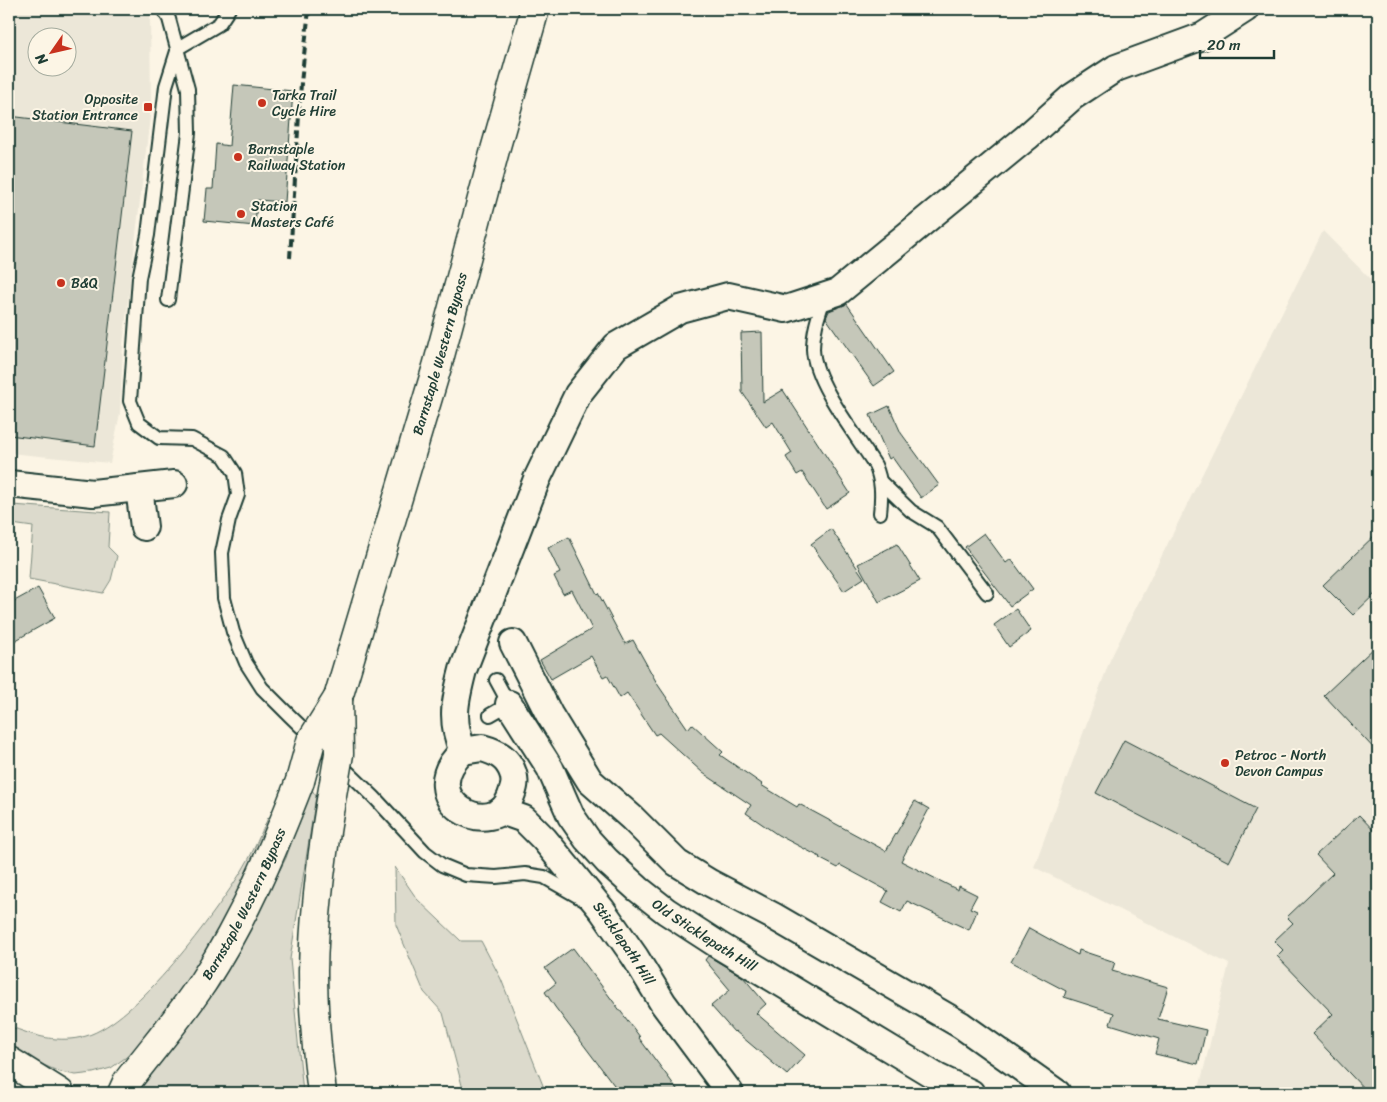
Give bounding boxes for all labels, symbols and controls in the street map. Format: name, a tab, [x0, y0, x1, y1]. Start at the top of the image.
north arrow	[28, 28, 78, 78]
scale bar	[1200, 28, 1273, 60]
text: 20 m	[1207, 32, 1241, 58]
text: N	[28, 48, 55, 71]
place label: Tarka Trail Cycle Hire	[272, 83, 338, 124]
place label: Opposite Station Entrance	[32, 87, 138, 128]
marker: Tarka Trail Cycle Hire	[256, 97, 268, 109]
marker: Opposite Station Entrance	[142, 101, 154, 113]
place label: Barnstaple Railway Station	[248, 137, 346, 178]
marker: Barnstaple Railway Station	[232, 151, 244, 163]
place label: Station Masters Café	[251, 194, 334, 235]
marker: Station Masters Café	[235, 208, 247, 220]
street label: Barnstaple Western Bypass	[405, 269, 475, 438]
place label: B&Q	[71, 271, 98, 296]
marker: B&Q	[55, 277, 67, 289]
place label: Petroc - North Devon Campus	[1235, 743, 1326, 784]
marker: Petroc - North Devon Campus	[1219, 757, 1231, 769]
street label: Barnstaple Western Bypass	[195, 824, 293, 985]
street label: Old Sticklepath Hill	[646, 892, 763, 979]
street label: Sticklepath Hill	[586, 895, 662, 991]

